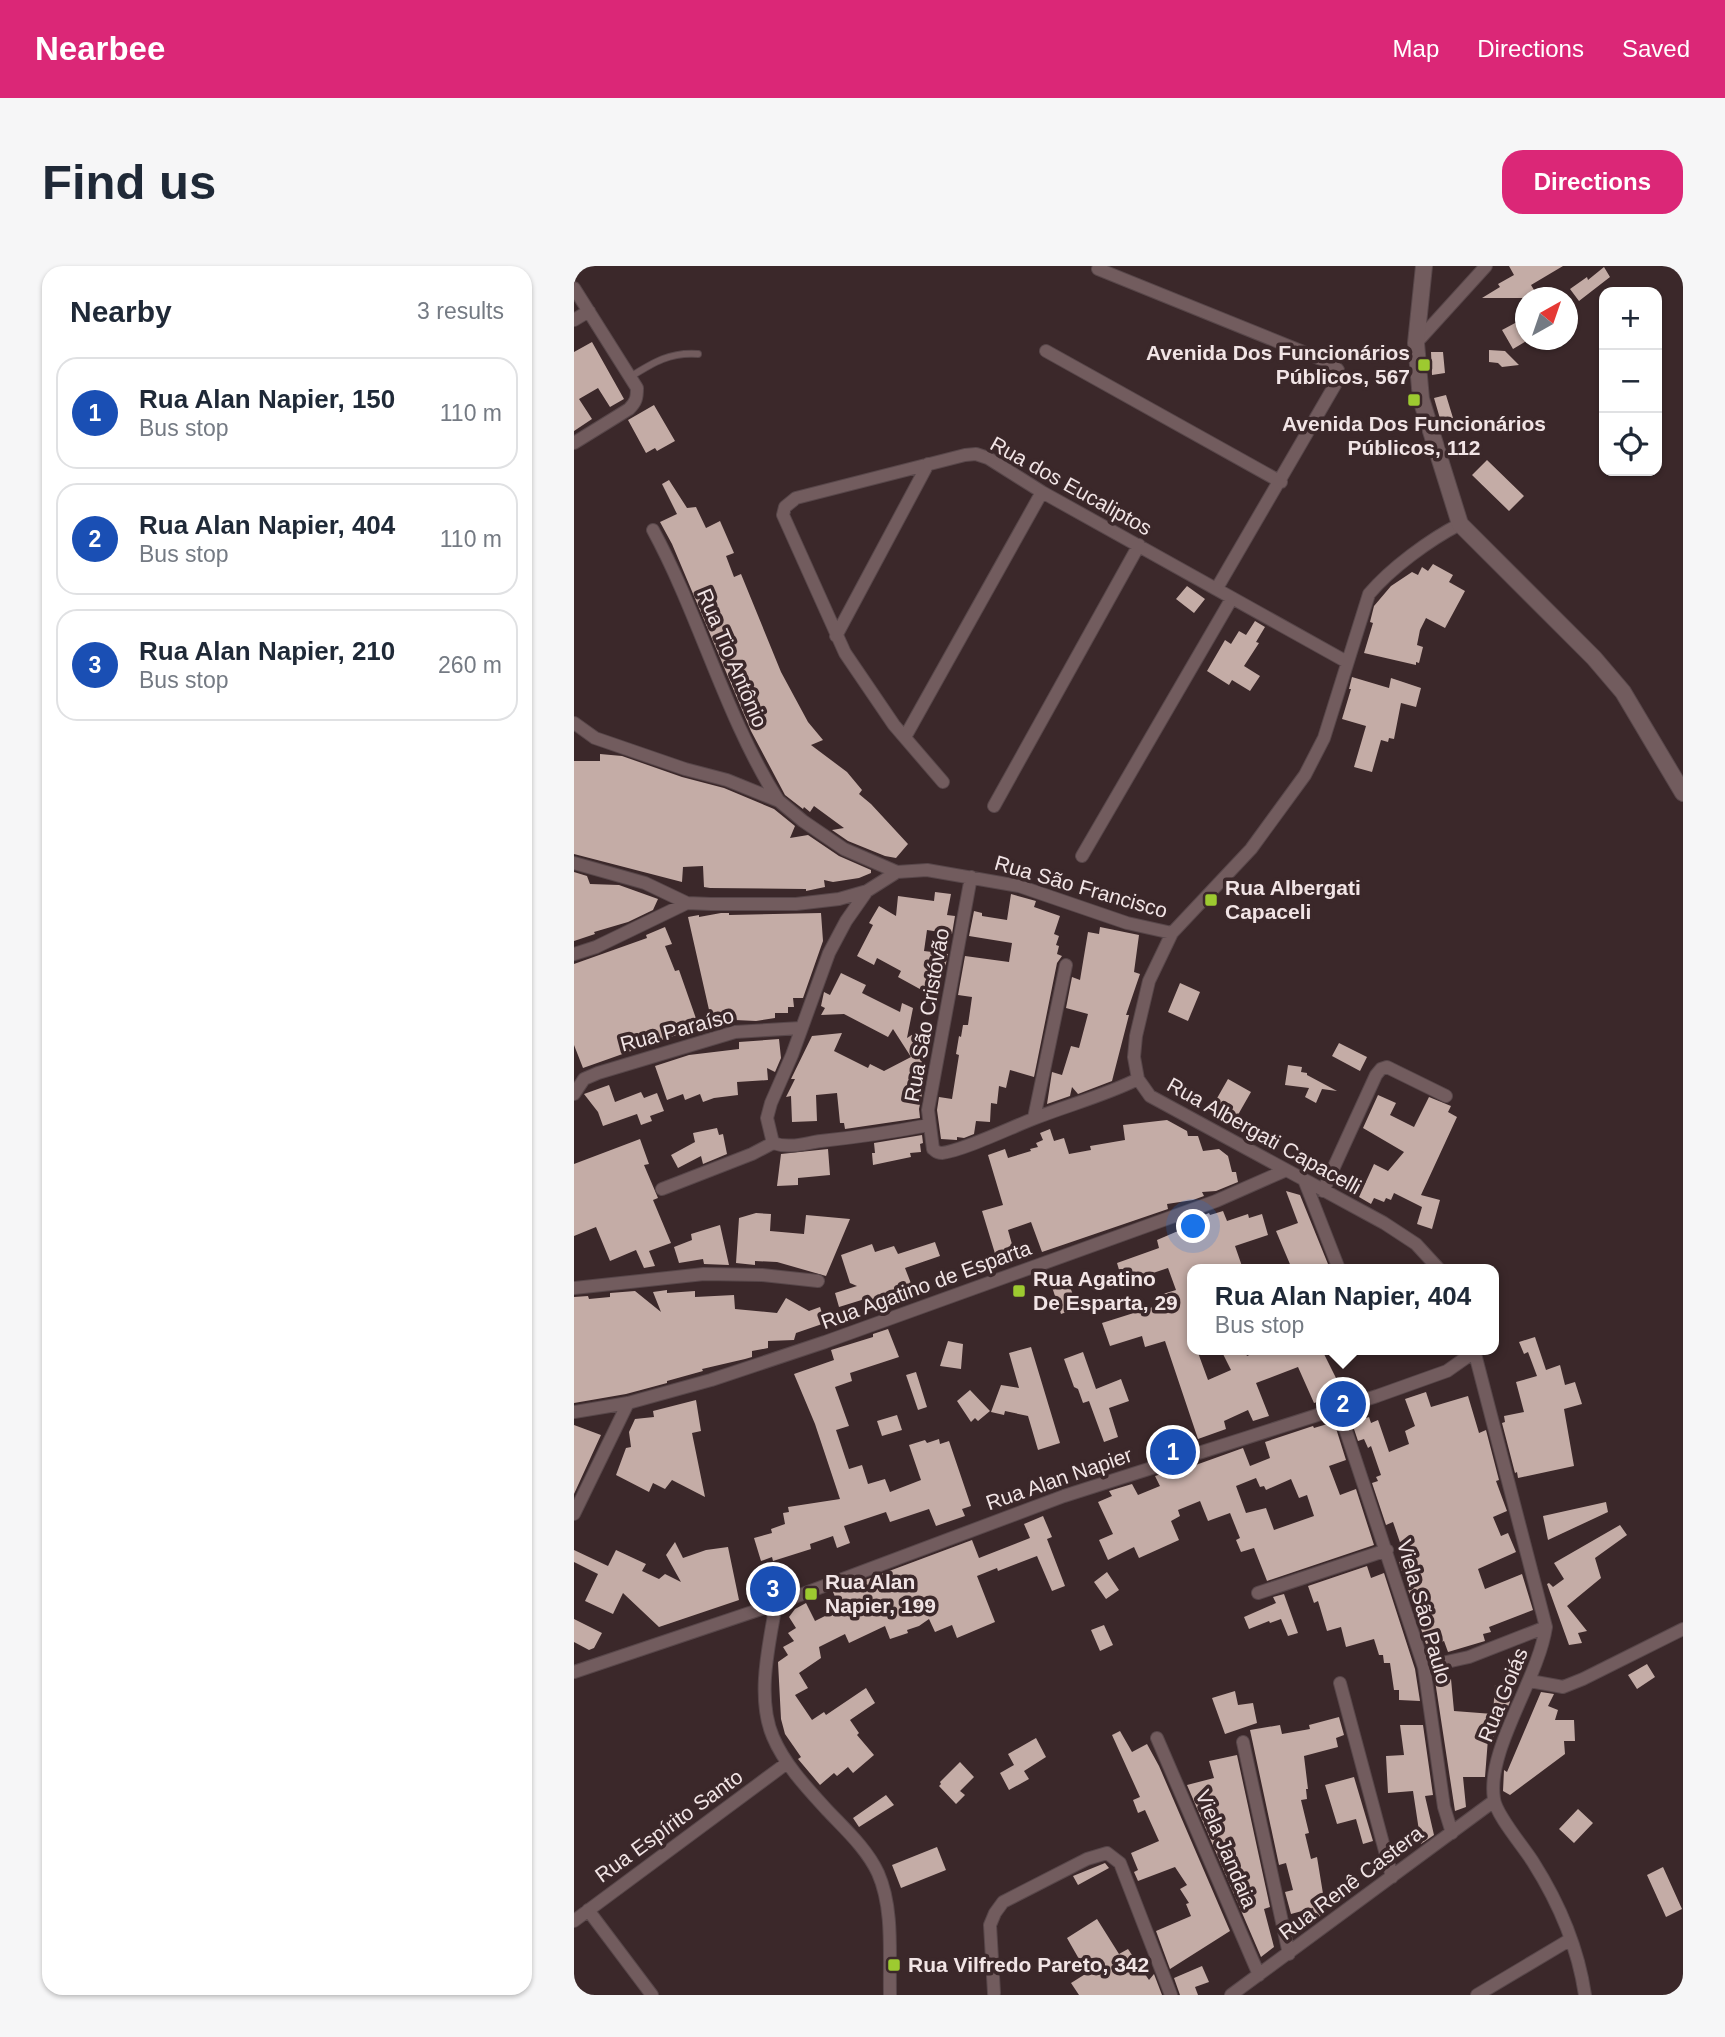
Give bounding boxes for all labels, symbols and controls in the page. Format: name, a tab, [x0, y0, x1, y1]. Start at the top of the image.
text: Nearbee	[35, 30, 165, 67]
text: Map	[1393, 35, 1439, 62]
text: Directions	[1477, 35, 1584, 62]
text: Saved	[1622, 35, 1690, 62]
button: Directions	[1502, 150, 1683, 214]
text: Find us	[42, 155, 216, 209]
north arrow	[1515, 287, 1578, 350]
map controls	[1599, 287, 1662, 476]
button: +	[1599, 287, 1662, 350]
text: Nearby	[70, 295, 172, 328]
text: 3 results	[417, 298, 504, 324]
place label: Avenida Dos Funcionários Públicos, 567	[1146, 341, 1410, 388]
button: −	[1599, 350, 1662, 413]
marker: Avenida Dos Funcionários Públicos, 567	[1416, 357, 1432, 373]
text: Rua Alan Napier, 150	[139, 384, 395, 414]
marker: Avenida Dos Funcionários Públicos, 112	[1406, 392, 1422, 408]
text: 1	[89, 400, 101, 426]
text: 110 m	[440, 400, 502, 426]
place label: Avenida Dos Funcionários Públicos, 112	[1282, 412, 1546, 459]
button: locate	[1599, 413, 1662, 476]
text: Bus stop	[139, 415, 229, 441]
street label: Rua dos Eucaliptos	[987, 432, 1156, 539]
text: Rua Alan Napier, 404	[139, 510, 395, 540]
text: 2	[89, 526, 101, 552]
text: 110 m	[440, 526, 502, 552]
text: Bus stop	[139, 541, 229, 567]
street label: Rua Tio Antônio	[693, 585, 772, 731]
text: Rua Alan Napier, 210	[139, 636, 395, 666]
text: 3	[89, 652, 101, 678]
text: 260 m	[438, 652, 502, 678]
text: Bus stop	[139, 667, 229, 693]
street label: Rua São Francisco	[992, 851, 1170, 922]
place label: Rua Albergati Capaceli	[1225, 876, 1361, 923]
marker: Rua Albergati Capaceli	[1203, 892, 1219, 908]
street label: Rua São Cristóvão	[900, 926, 953, 1104]
street label: Rua Paraíso	[618, 1003, 736, 1056]
street label: Rua Albergati Capacelli	[1163, 1073, 1365, 1199]
your location	[1176, 1209, 1210, 1243]
street label: Rua Agatino de Esparta	[818, 1236, 1034, 1333]
popup	[1187, 1264, 1499, 1355]
place label: Rua Agatino De Esparta, 29	[1033, 1267, 1178, 1314]
text: Rua Alan Napier, 404	[1215, 1281, 1471, 1311]
marker: Rua Agatino De Esparta, 29	[1011, 1283, 1027, 1299]
text: Bus stop	[1215, 1312, 1304, 1338]
pin: 2	[1320, 1378, 1366, 1430]
pin: 1	[1150, 1426, 1196, 1478]
street label: Rua Alan Napier	[983, 1443, 1135, 1514]
street label: Viela São Paulo	[1393, 1537, 1456, 1687]
pin: 3	[750, 1563, 796, 1615]
place label: Rua Alan Napier, 199	[825, 1570, 936, 1617]
marker: Rua Alan Napier, 199	[803, 1586, 819, 1602]
street label: Rua Goiás	[1473, 1645, 1532, 1745]
street label: Rua Espírito Santo	[591, 1764, 747, 1887]
street label: Viela Jandaia	[1191, 1786, 1262, 1911]
street label: Rua Renê Castera	[1274, 1821, 1427, 1944]
place label: Rua Vilfredo Pareto, 342	[908, 1953, 1149, 1976]
marker: Rua Vilfredo Pareto, 342	[886, 1957, 902, 1973]

